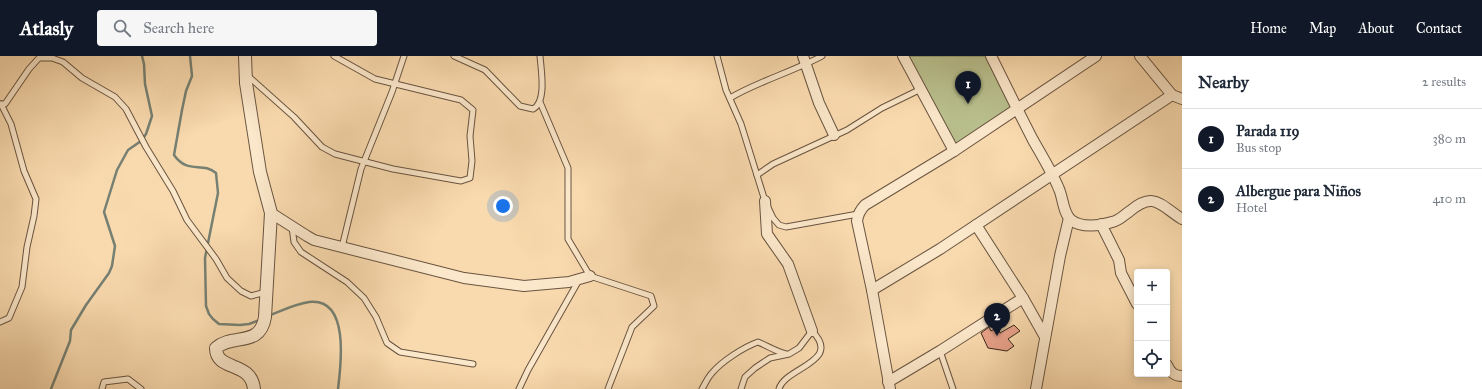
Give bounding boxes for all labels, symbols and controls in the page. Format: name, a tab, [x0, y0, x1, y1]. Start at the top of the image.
search box	[97, 10, 377, 46]
text: Atlasly	[20, 17, 73, 40]
icon: search	[111, 17, 133, 39]
text: Search here	[143, 19, 214, 37]
text: Home	[1250, 20, 1287, 37]
text: Map	[1309, 20, 1336, 37]
text: About	[1358, 20, 1394, 37]
text: Contact	[1416, 20, 1462, 37]
pin: 1	[955, 71, 981, 104]
text: Nearby	[1198, 72, 1249, 93]
text: 2 results	[1422, 74, 1466, 90]
text: Parada 119	[1236, 122, 1300, 140]
text: 1	[1208, 131, 1214, 147]
text: 380 m	[1433, 131, 1466, 147]
text: Bus stop	[1236, 140, 1282, 156]
text: Albergue para Niños	[1236, 182, 1361, 200]
text: 2	[1208, 191, 1214, 207]
text: 410 m	[1432, 191, 1466, 207]
your location	[493, 196, 513, 216]
text: Hotel	[1236, 200, 1267, 216]
map controls	[1134, 269, 1170, 377]
button: +	[1134, 269, 1170, 305]
pin: 2	[984, 303, 1010, 336]
button: −	[1134, 305, 1170, 341]
button: locate	[1134, 341, 1170, 377]

